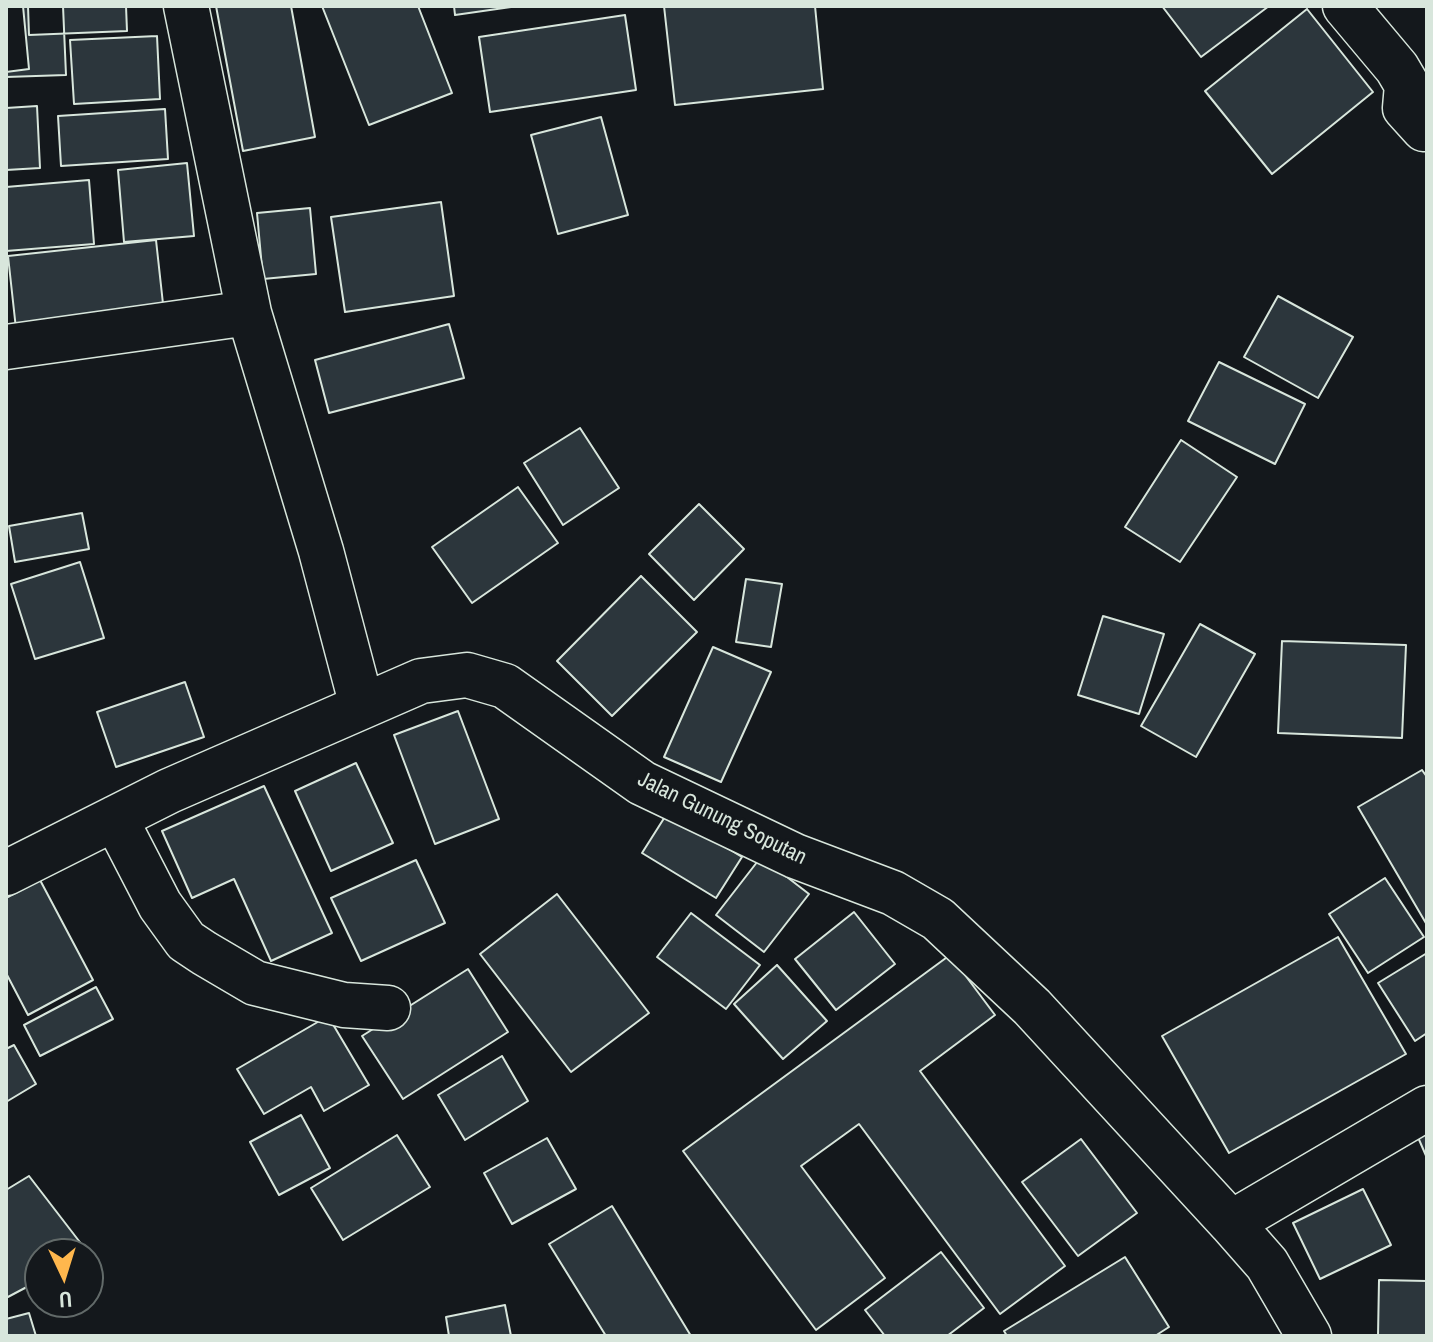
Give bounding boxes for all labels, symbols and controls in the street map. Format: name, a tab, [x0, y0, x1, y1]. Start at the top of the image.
street label: Jalan Gunung Soputan	[633, 767, 811, 871]
north arrow	[24, 1238, 104, 1318]
text: U	[58, 1285, 73, 1315]

